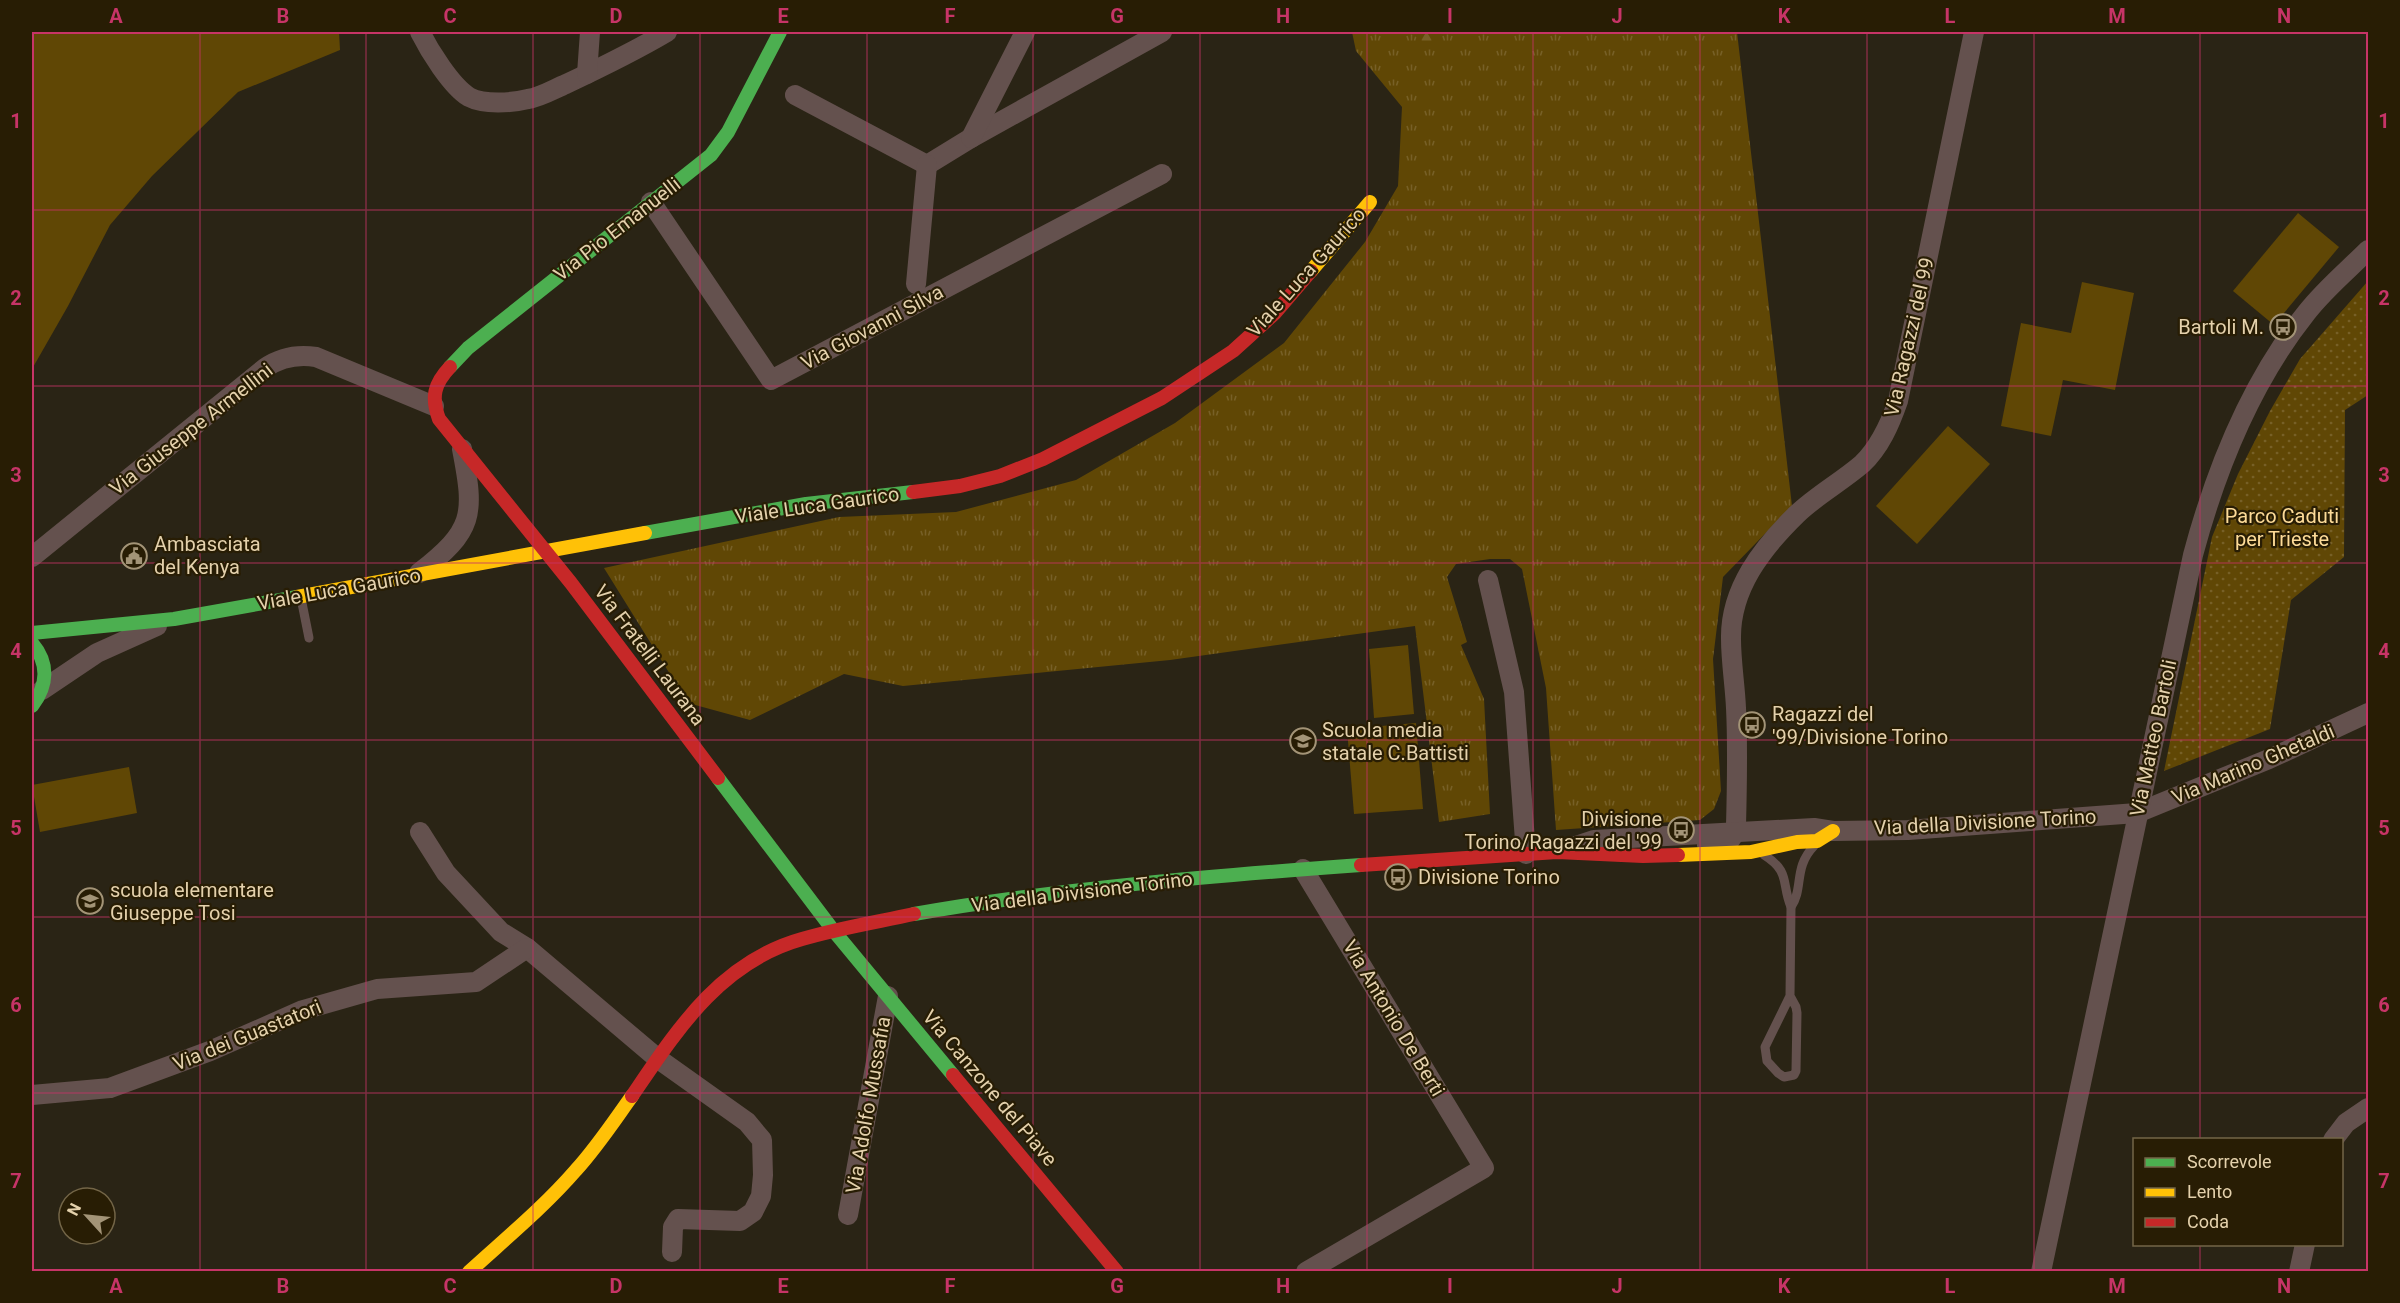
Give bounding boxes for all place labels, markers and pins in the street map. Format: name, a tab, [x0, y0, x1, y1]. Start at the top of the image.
bus stop icon: Bartoli M.	[2268, 312, 2298, 342]
place label: Bartoli M.	[2178, 315, 2264, 339]
place label: Ambasciata del Kenya	[154, 532, 261, 579]
public building icon: Ambasciata del Kenya	[119, 541, 149, 571]
place label: Ragazzi del '99/Divisione Torino	[1772, 702, 1948, 749]
bus stop icon: Ragazzi del '99/Divisione Torino	[1737, 710, 1767, 740]
place label: Scuola media statale C.Battisti	[1322, 718, 1469, 765]
school or university icon: Scuola media statale C.Battisti	[1288, 726, 1318, 756]
place label: Divisione Torino/Ragazzi del '99	[1465, 807, 1662, 854]
bus stop icon: Divisione Torino/Ragazzi del '99	[1666, 815, 1696, 845]
bus stop icon: Divisione Torino	[1383, 862, 1413, 892]
place label: Divisione Torino	[1418, 865, 1560, 889]
place label: scuola elementare Giuseppe Tosi	[110, 878, 274, 925]
school or university icon: scuola elementare Giuseppe Tosi	[75, 886, 105, 916]

